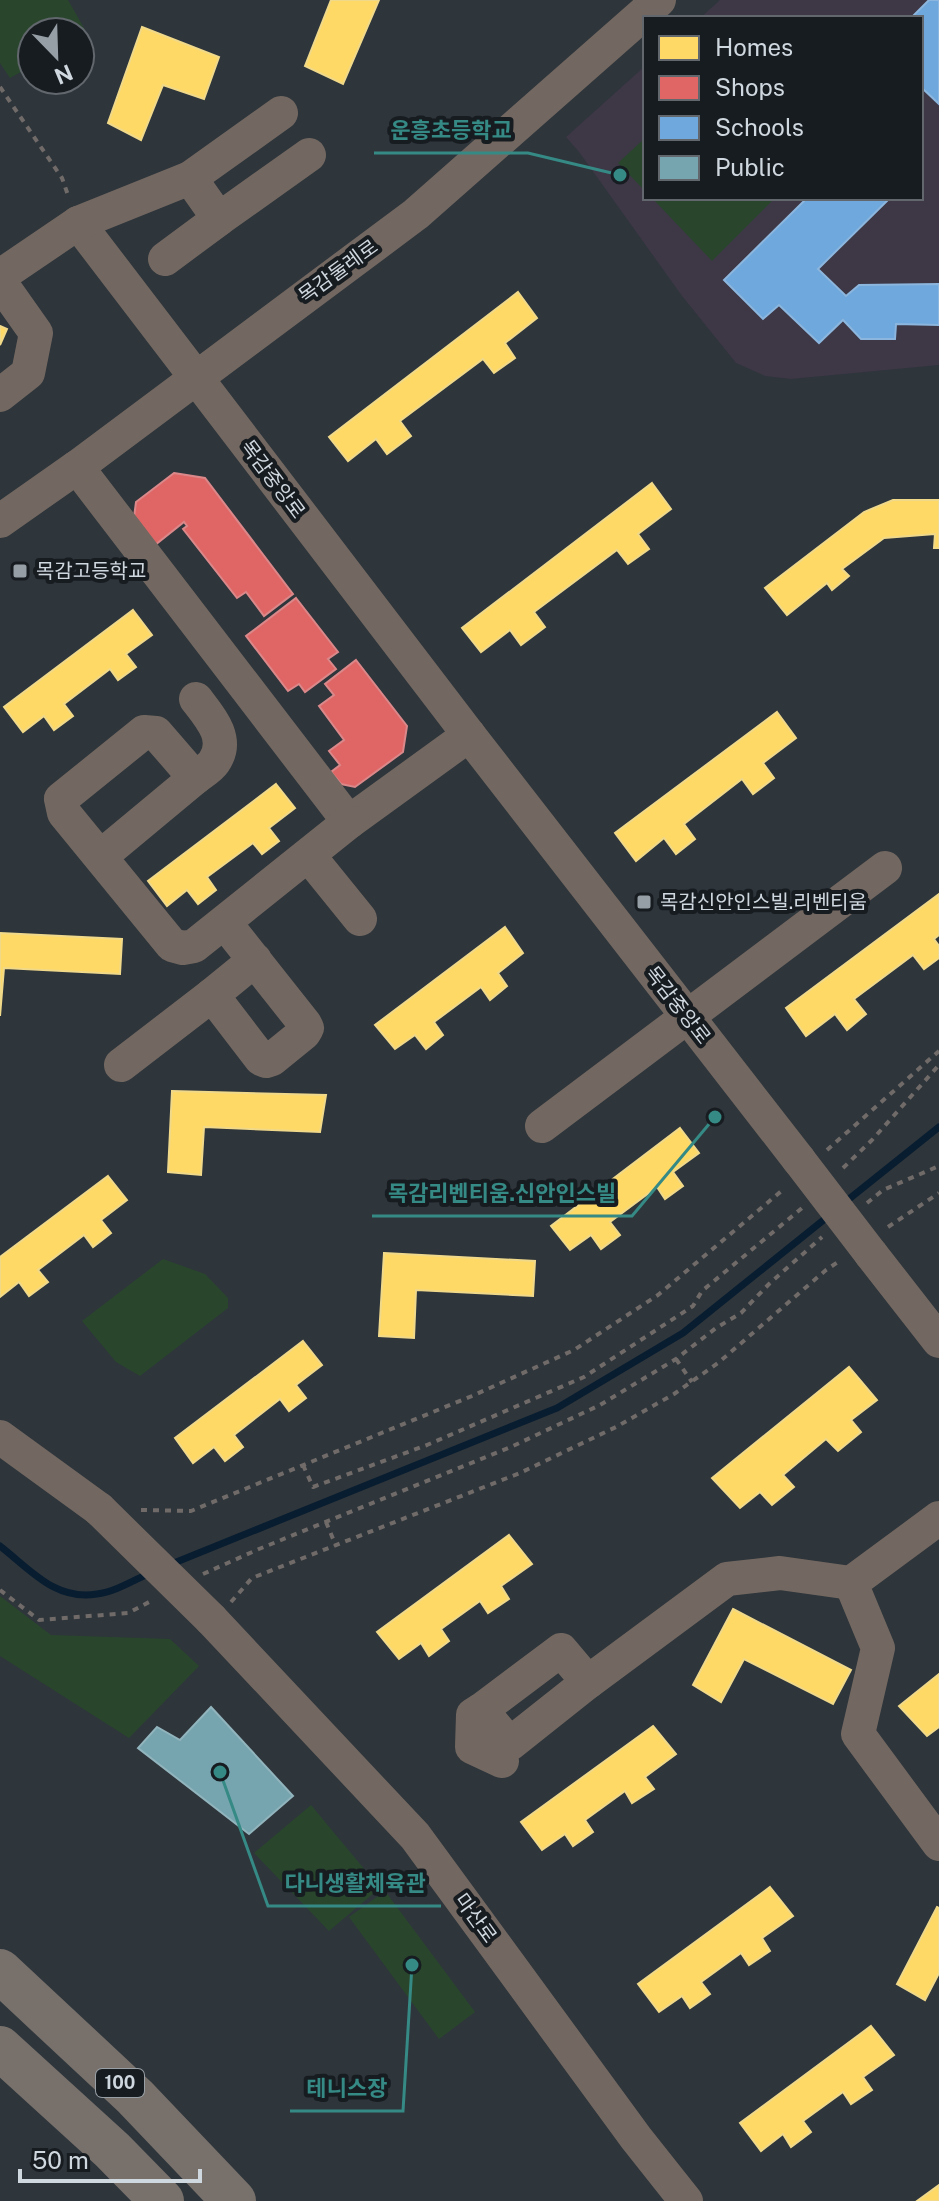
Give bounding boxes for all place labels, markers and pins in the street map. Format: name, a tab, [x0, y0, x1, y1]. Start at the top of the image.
callout: 운흥초등학교	[374, 107, 528, 153]
place label: 목감고등학교	[36, 559, 146, 583]
marker: 목감고등학교	[11, 562, 29, 580]
place label: 목감신안인스빌.리벤티움	[660, 890, 867, 914]
marker: 목감신안인스빌.리벤티움	[635, 893, 653, 911]
callout: 목감리벤티움.신안인스빌	[372, 1170, 632, 1216]
callout: 다니생활체육관	[268, 1860, 441, 1906]
callout: 테니스장	[290, 2065, 403, 2111]

